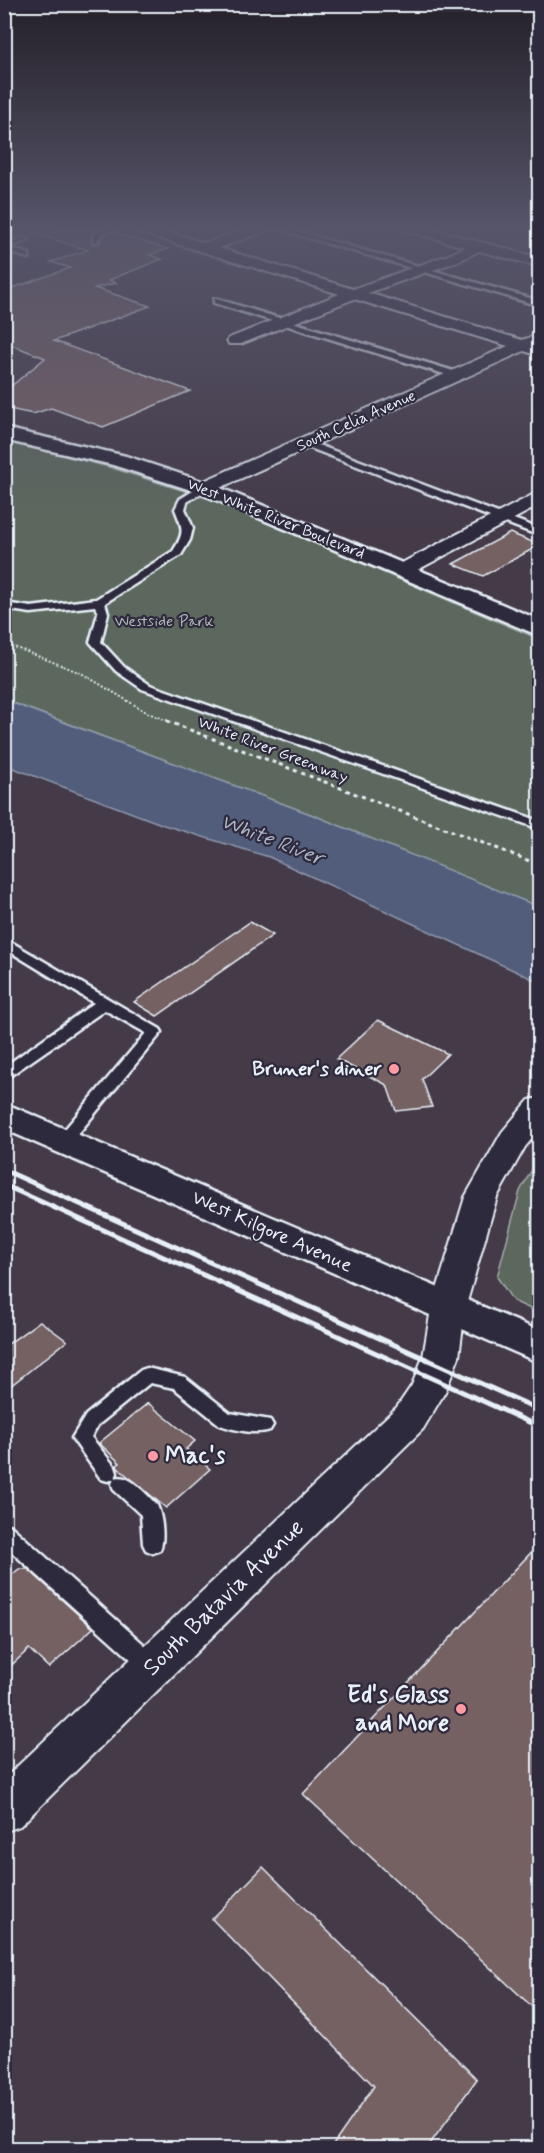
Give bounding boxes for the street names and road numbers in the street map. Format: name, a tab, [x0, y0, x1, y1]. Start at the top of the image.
street label: South Celia Avenue	[293, 385, 419, 457]
street label: West White River Boulevard	[184, 474, 368, 564]
street label: White River Greenway	[195, 712, 351, 788]
street label: West Kilgore Avenue	[187, 1184, 357, 1280]
street label: South Batavia Avenue	[137, 1513, 311, 1683]

